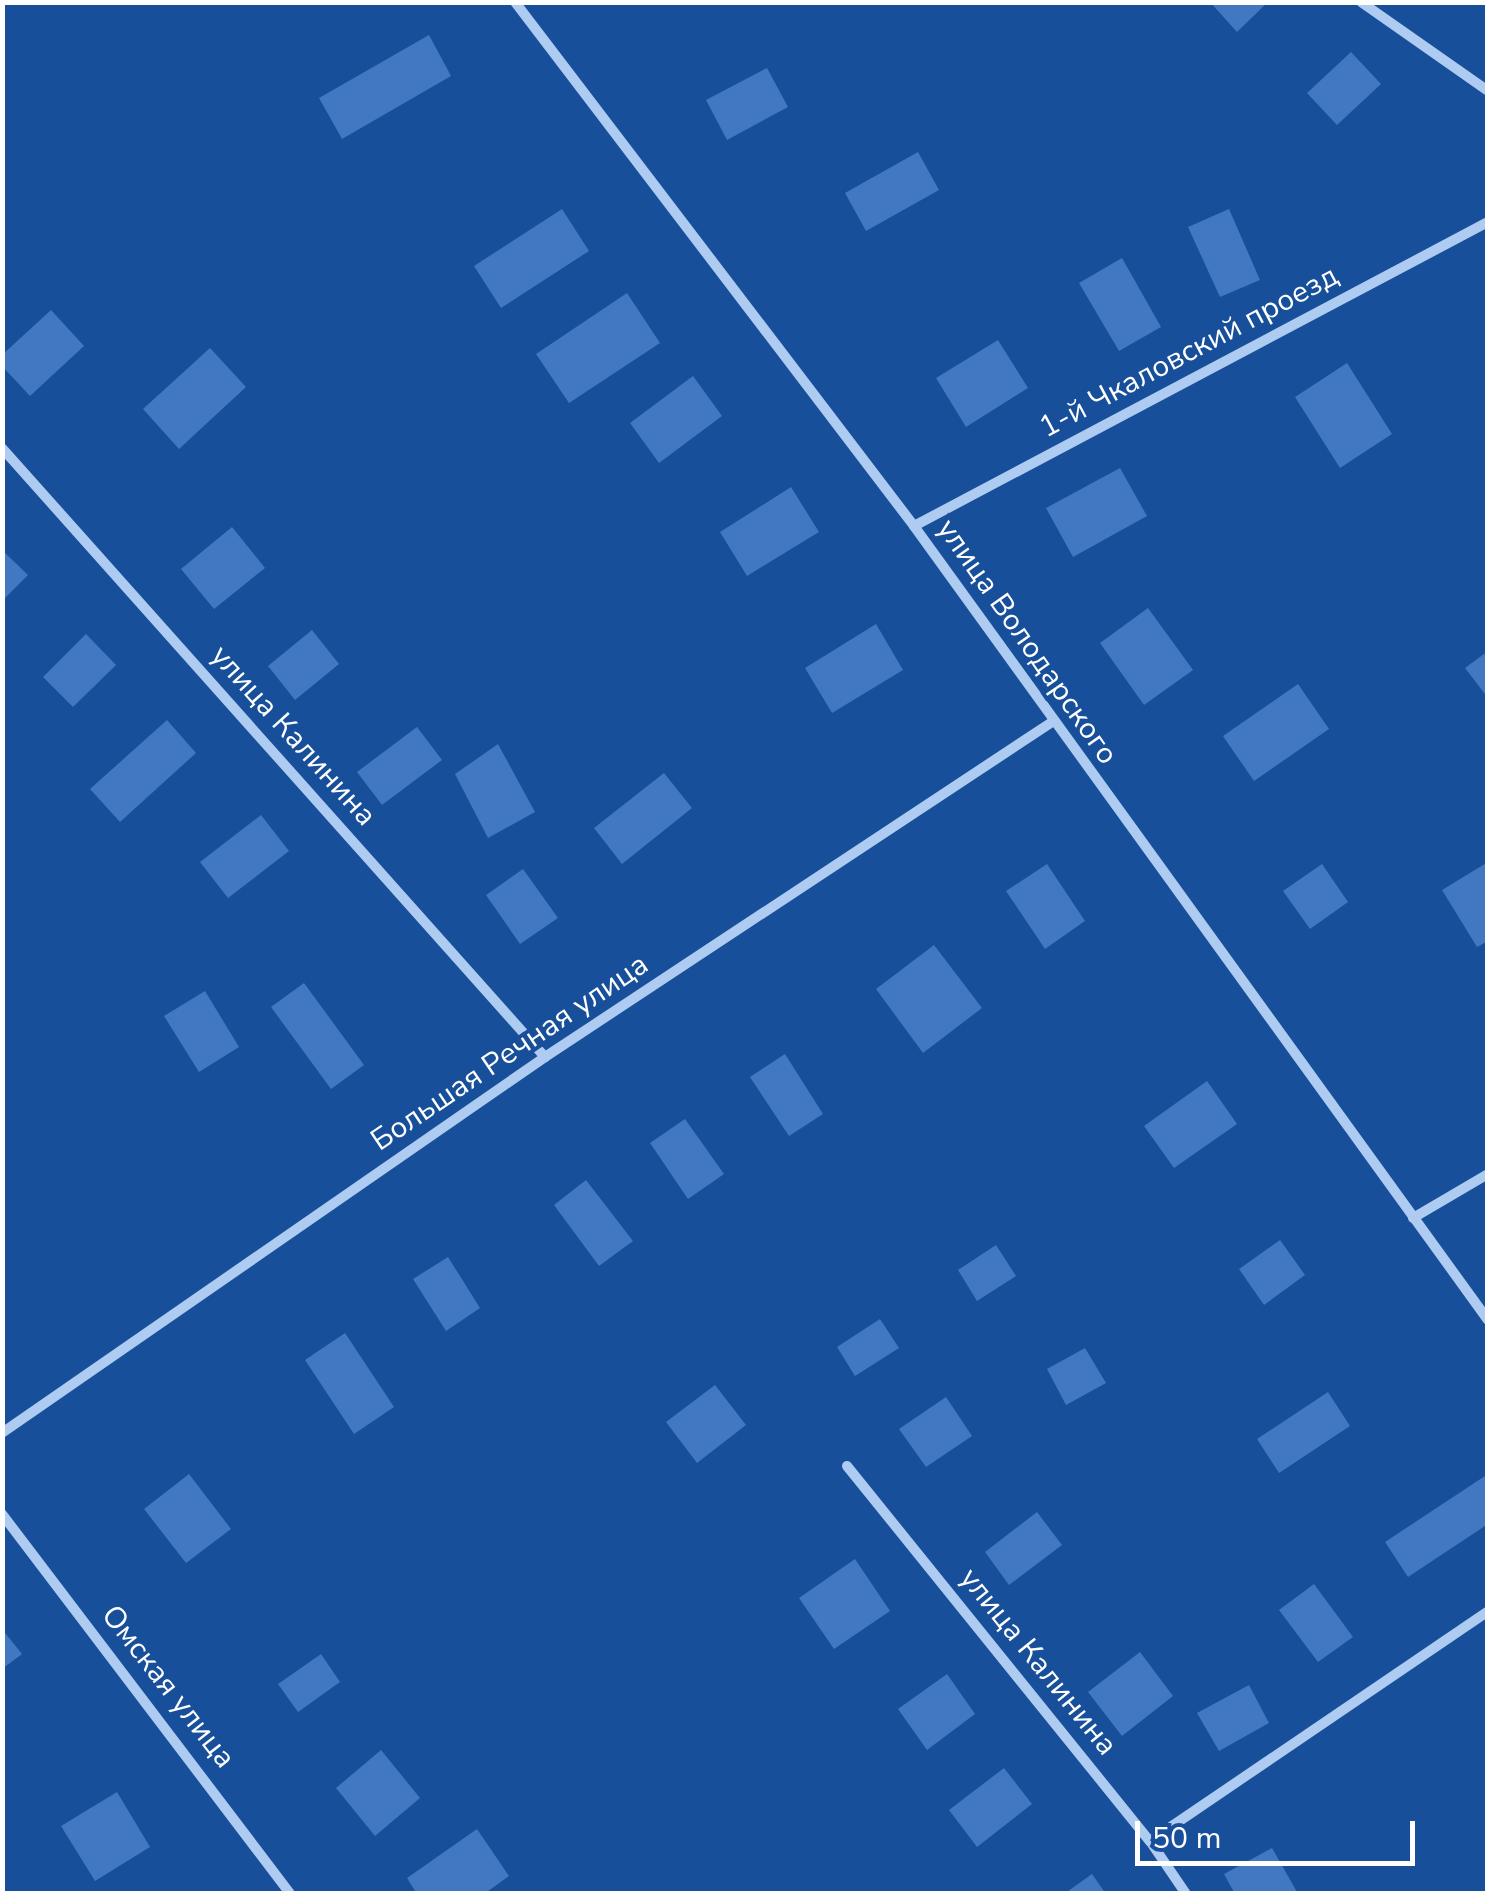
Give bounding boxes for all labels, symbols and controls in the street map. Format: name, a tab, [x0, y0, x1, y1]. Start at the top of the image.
street label: 1-й Чкаловский проезд	[1034, 258, 1344, 446]
street label: улица Володарского	[929, 512, 1125, 772]
street label: улица Калинина	[203, 638, 383, 834]
street label: Большая Речная улица	[365, 947, 655, 1159]
street label: улица Калинина	[952, 1561, 1124, 1763]
street label: Омская улица	[93, 1599, 243, 1775]
scale bar	[1140, 1801, 1420, 1863]
text: 50 m	[1152, 1818, 1221, 1859]

